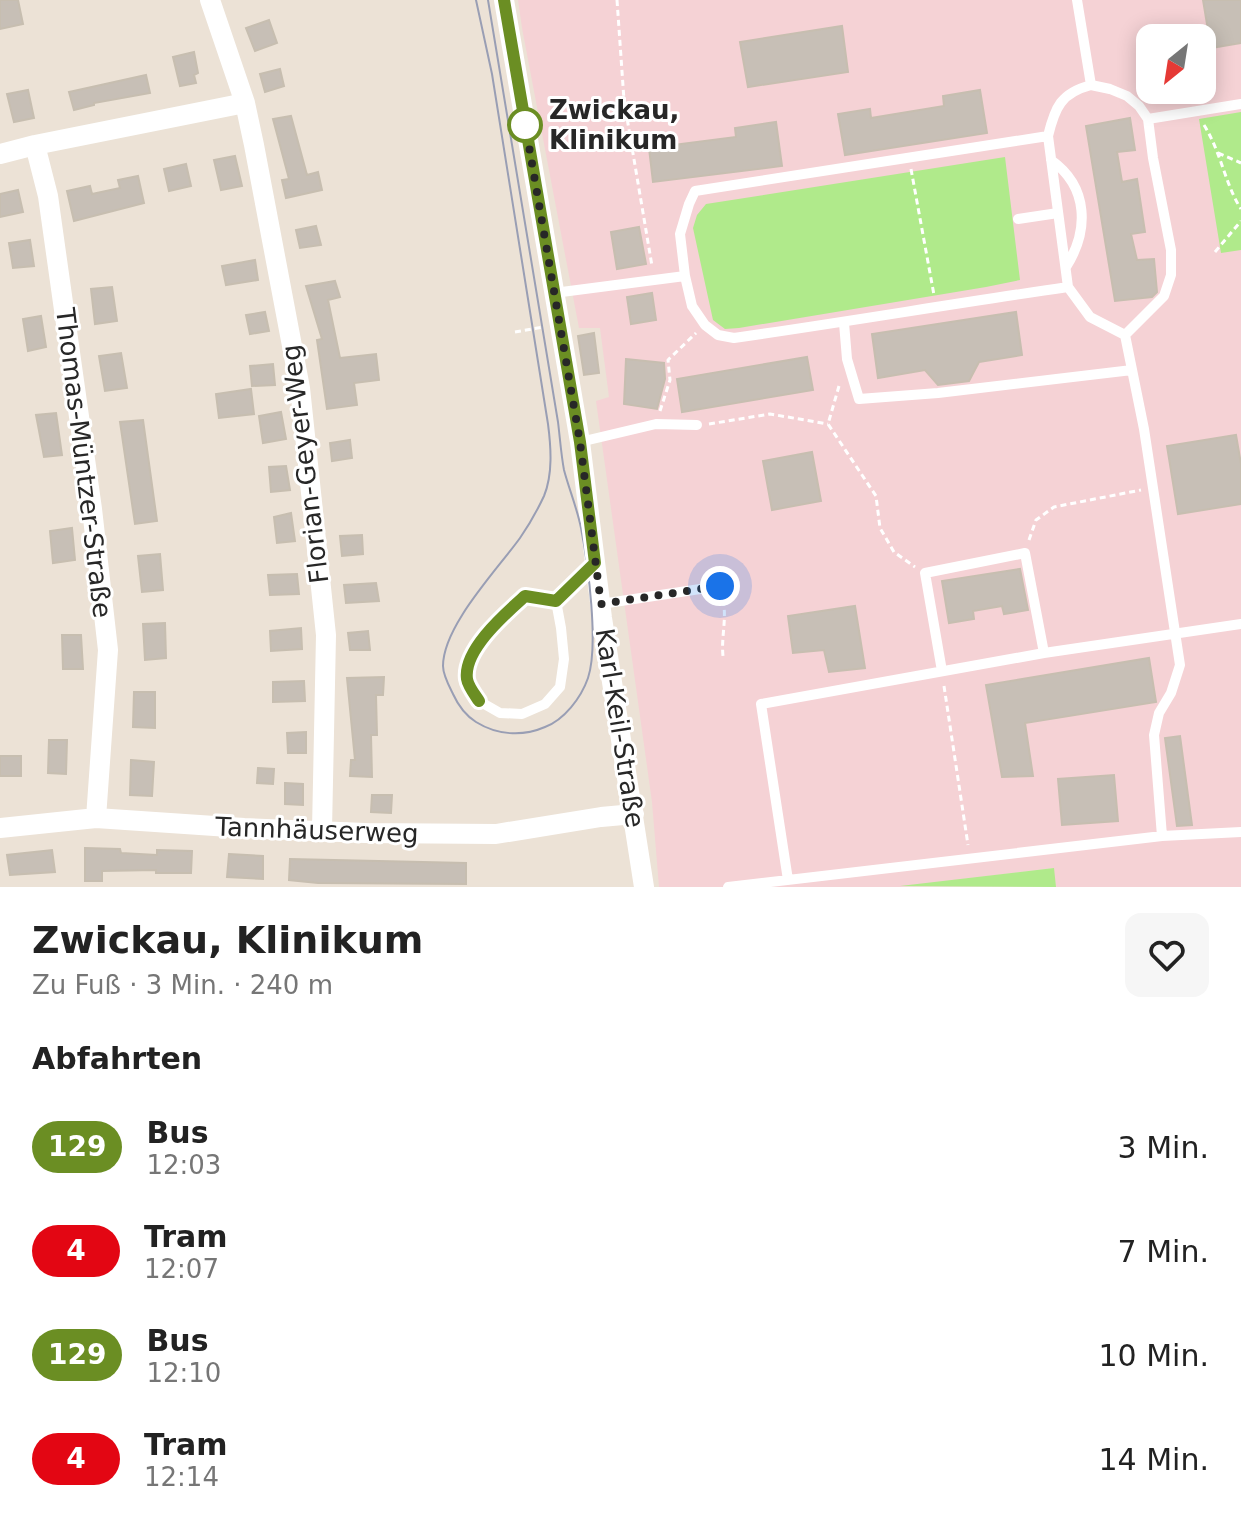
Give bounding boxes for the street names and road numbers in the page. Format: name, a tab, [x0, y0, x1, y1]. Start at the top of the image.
street label: Thomas-Müntzer-Straße	[50, 305, 118, 620]
street label: Florian-Geyer-Weg	[275, 343, 335, 585]
street label: Karl-Keil-Straße	[589, 626, 651, 830]
street label: Tannhäuserweg	[214, 811, 419, 849]

